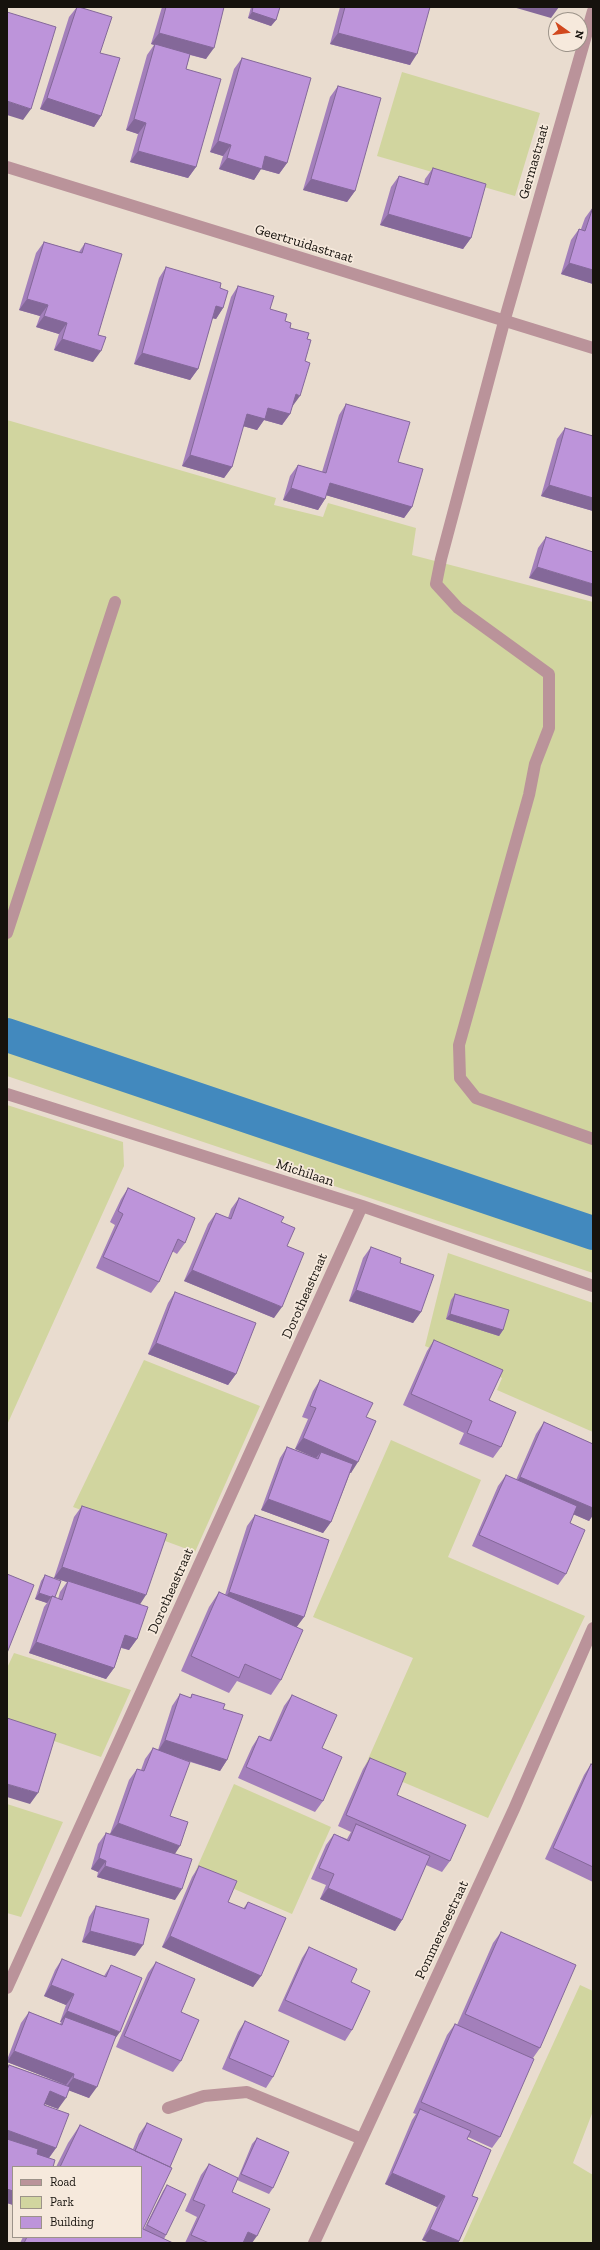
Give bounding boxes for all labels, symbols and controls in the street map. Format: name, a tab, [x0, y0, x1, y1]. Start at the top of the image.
north arrow	[548, 12, 588, 52]
text: N	[572, 29, 586, 40]
street label: Germastraat	[515, 123, 553, 201]
street label: Geertruidastraat	[253, 221, 355, 267]
street label: Michilaan	[274, 1156, 336, 1190]
street label: Dorotheastraat	[279, 1250, 331, 1342]
street label: Dorotheastraat	[145, 1545, 197, 1637]
street label: Pommerosestraat	[412, 1878, 472, 1982]
legend	[12, 2166, 142, 2238]
text: Road	[50, 2175, 76, 2189]
text: Park	[50, 2195, 74, 2209]
text: Building	[50, 2215, 94, 2229]

